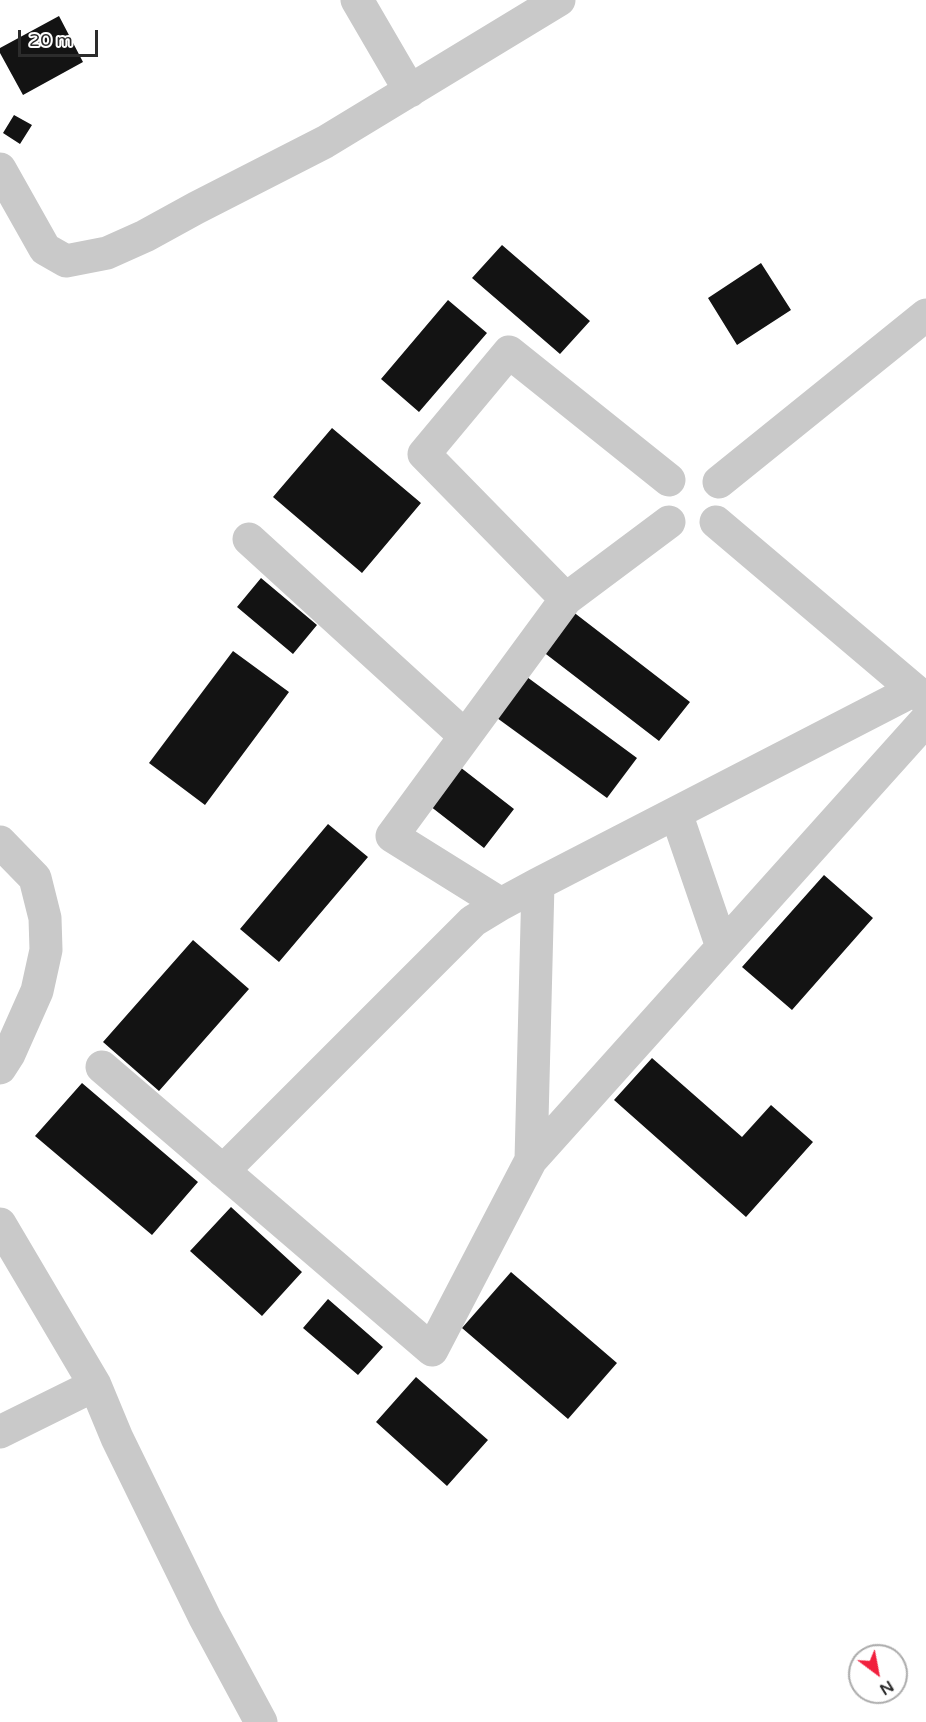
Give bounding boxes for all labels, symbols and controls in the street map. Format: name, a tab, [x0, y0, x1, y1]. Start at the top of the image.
scale bar	[21, 18, 100, 56]
text: 20 m	[29, 29, 73, 51]
north arrow	[848, 1644, 908, 1704]
text: N	[876, 1676, 897, 1699]

